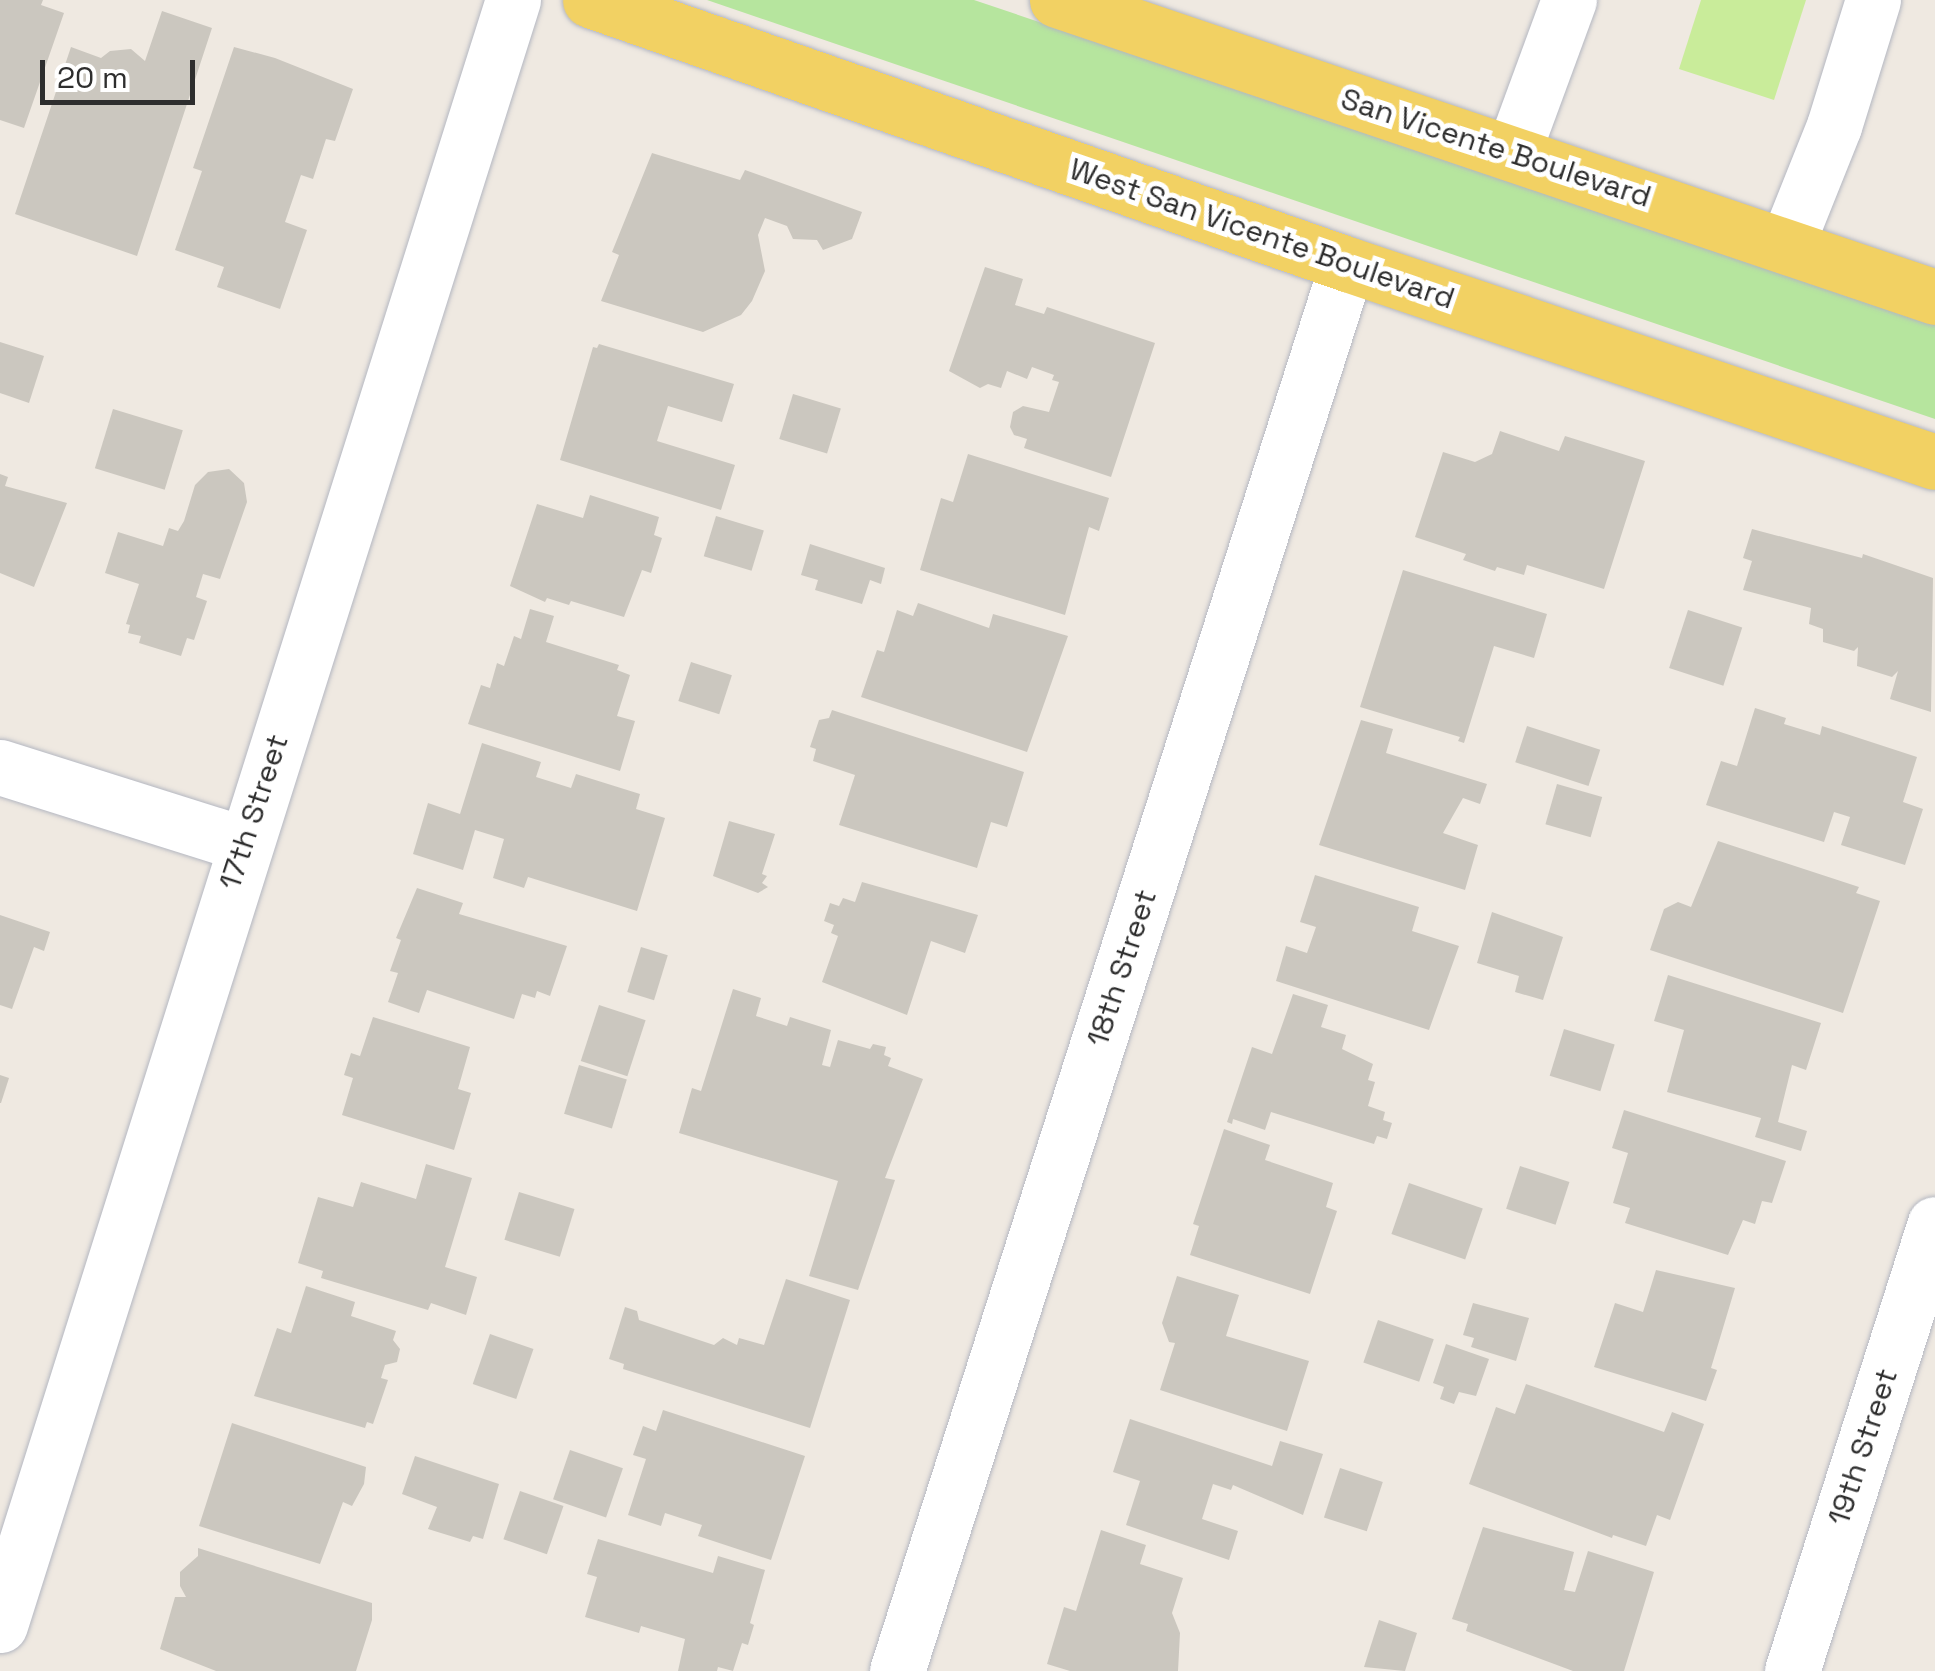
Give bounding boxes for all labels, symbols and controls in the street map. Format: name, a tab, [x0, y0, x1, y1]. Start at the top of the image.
scale bar	[45, 40, 200, 102]
text: 20 m	[57, 58, 128, 97]
street label: San Vicente Boulevard	[1336, 81, 1656, 215]
street label: West San Vicente Boulevard	[1065, 151, 1459, 317]
street label: 17th Street	[212, 730, 296, 894]
street label: 18th Street	[1080, 885, 1164, 1051]
street label: 19th Street	[1821, 1364, 1905, 1530]

